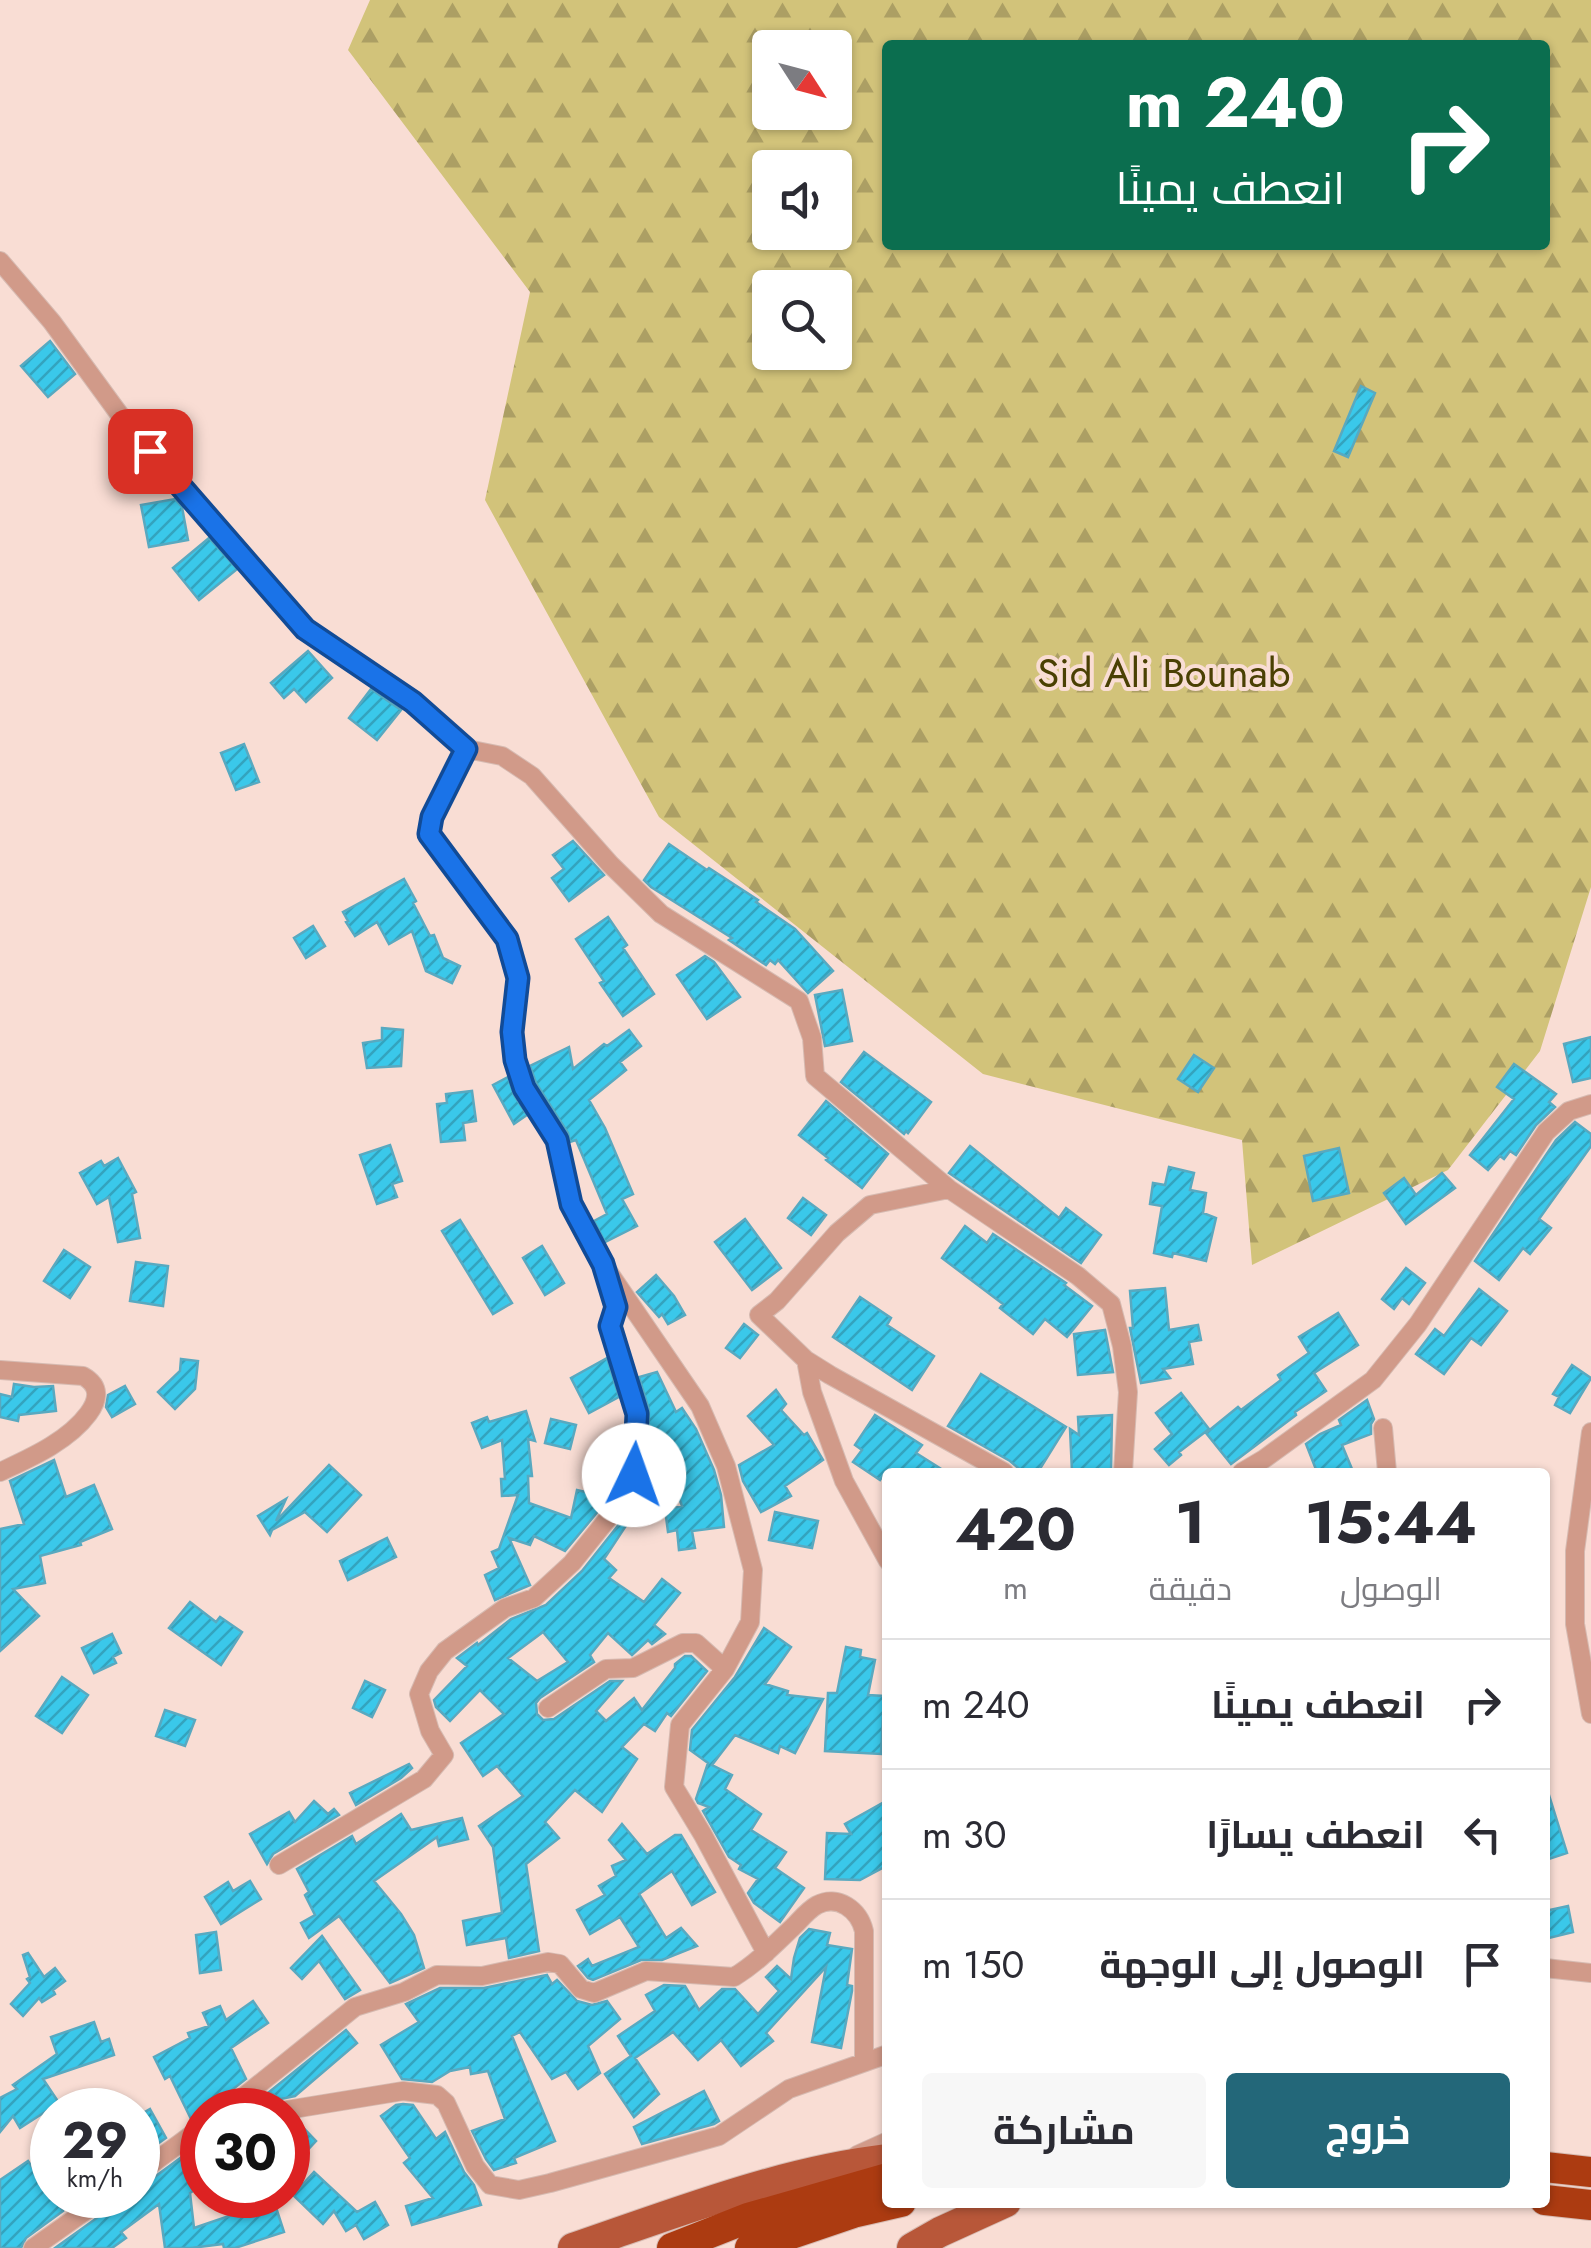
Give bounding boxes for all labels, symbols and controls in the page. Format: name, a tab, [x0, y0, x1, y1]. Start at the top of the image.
north arrow	[752, 30, 852, 130]
map controls	[752, 30, 852, 370]
text: 240 m	[1125, 52, 1345, 153]
icon: right	[1380, 80, 1510, 210]
button: sound	[752, 150, 852, 250]
text: انعطف يمينًا	[1115, 156, 1345, 221]
button: search	[752, 270, 852, 370]
pin	[108, 409, 193, 494]
icon: arrive	[123, 424, 178, 479]
park label: Sid Ali Bounab	[1037, 644, 1291, 702]
position arrow	[582, 1423, 686, 1527]
text: 1	[1175, 1479, 1206, 1566]
text: 15:44	[1305, 1479, 1477, 1566]
text: 420	[955, 1486, 1076, 1573]
text: m	[1003, 1565, 1028, 1611]
text: دقيقة	[1149, 1566, 1232, 1612]
text: الوصول	[1340, 1566, 1442, 1612]
text: 240 m	[922, 1677, 1030, 1732]
text: انعطف يمينًا	[1211, 1677, 1425, 1732]
icon: right	[1455, 1677, 1510, 1732]
text: 30 m	[922, 1807, 1007, 1862]
text: انعطف يسارًا	[1206, 1807, 1425, 1862]
icon: left	[1455, 1807, 1510, 1862]
text: 150 m	[922, 1937, 1024, 1992]
text: الوصول إلى الوجهة	[1099, 1937, 1425, 1992]
icon: arrive	[1455, 1937, 1510, 1992]
button: مشاركة	[922, 2073, 1206, 2188]
button: خروج	[1226, 2073, 1510, 2188]
speed limit sign: 30	[180, 2088, 310, 2218]
text: 29	[62, 2104, 128, 2177]
text: km/h	[67, 2160, 123, 2196]

